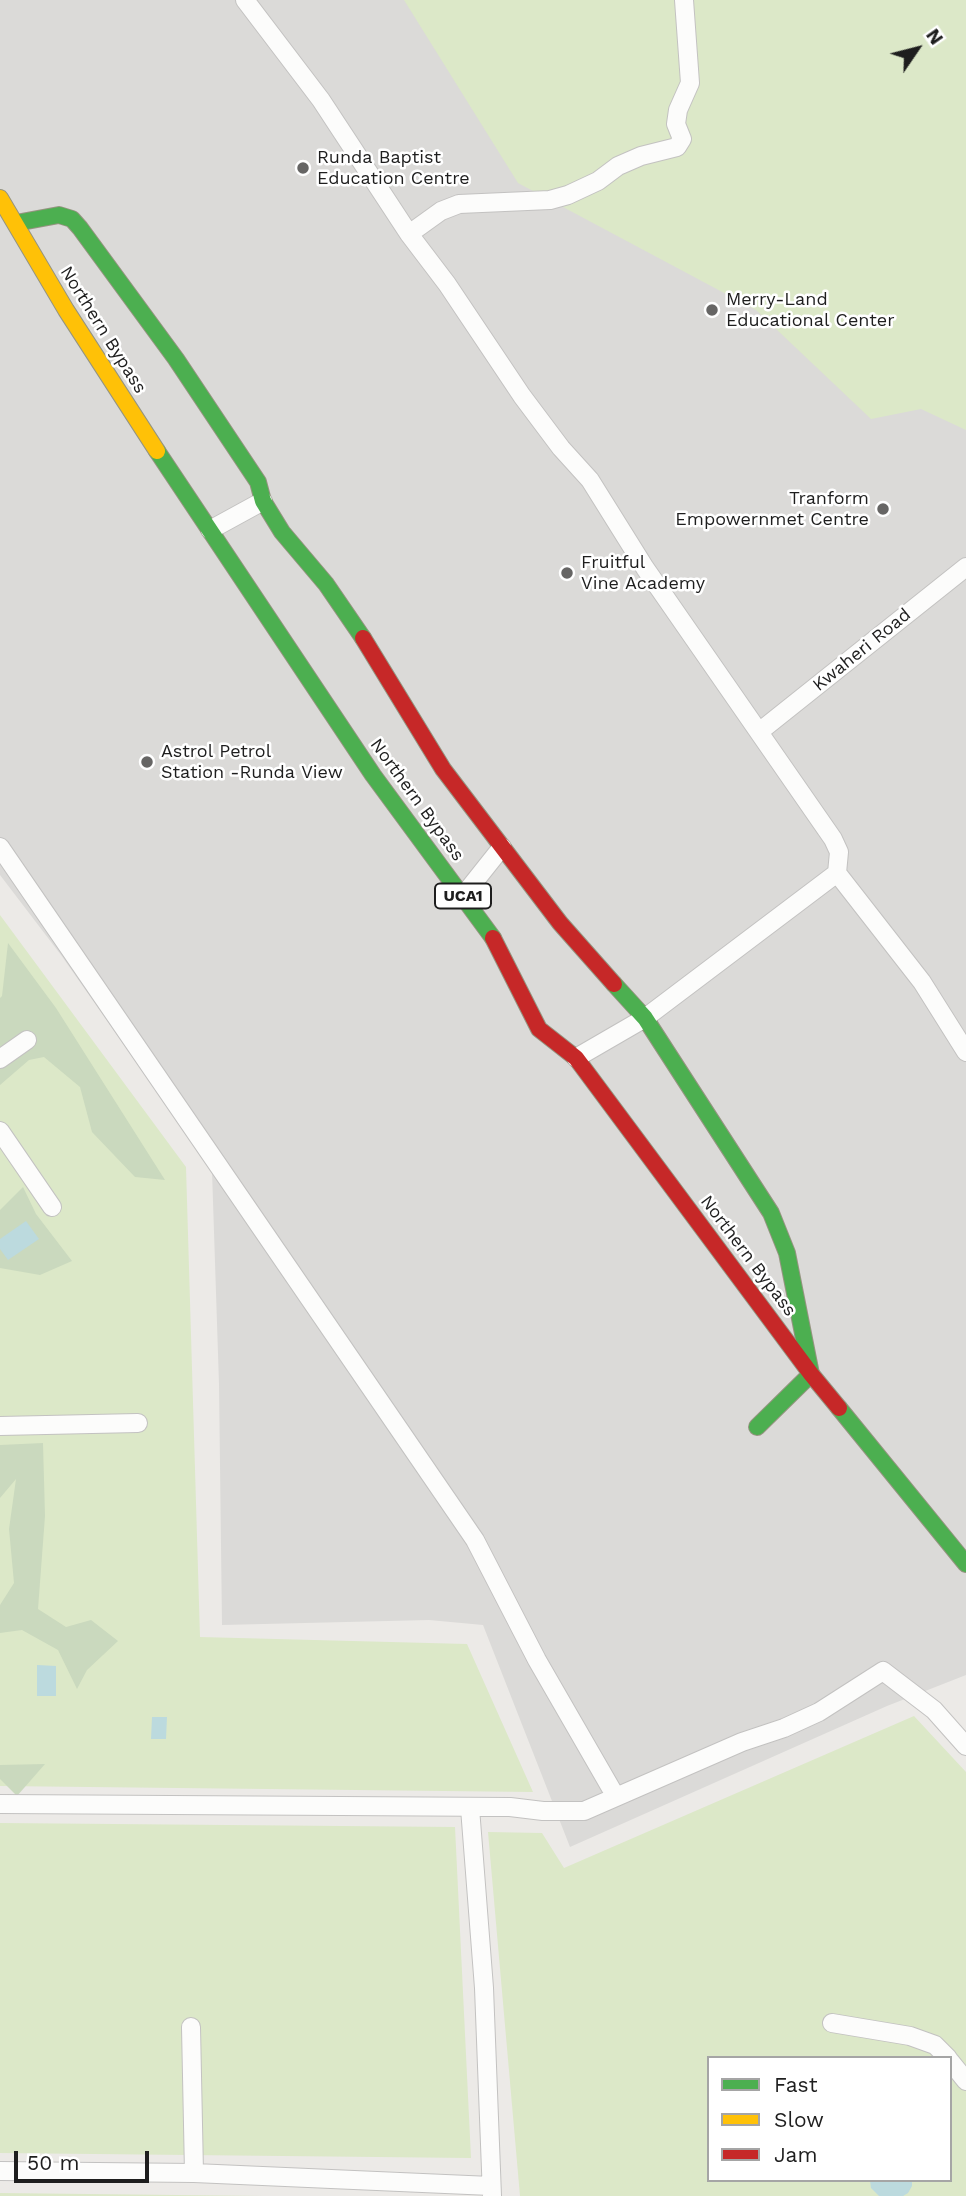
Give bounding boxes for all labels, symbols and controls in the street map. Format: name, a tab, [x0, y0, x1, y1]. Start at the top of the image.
north arrow	[882, 14, 952, 84]
text: N	[921, 24, 948, 49]
place label: Runda Baptist Education Centre	[317, 147, 470, 190]
marker: Runda Baptist Education Centre	[295, 160, 311, 176]
street label: Northern Bypass	[55, 262, 151, 398]
place label: Merry-Land Educational Center	[726, 289, 895, 332]
marker: Merry-Land Educational Center	[704, 302, 720, 318]
place label: Tranform Empowernmet Centre	[675, 488, 869, 530]
marker: Tranform Empowernmet Centre	[875, 501, 891, 517]
place label: Fruitful Vine Academy	[581, 552, 705, 594]
marker: Fruitful Vine Academy	[559, 565, 575, 581]
street label: Kwaheri Road	[809, 604, 915, 696]
street label: Northern Bypass	[365, 735, 469, 865]
place label: Astrol Petrol Station -Runda View	[161, 741, 343, 784]
marker: Astrol Petrol Station -Runda View	[139, 754, 155, 770]
road number: UCA1	[435, 884, 491, 908]
street label: Northern Bypass	[695, 1191, 801, 1321]
legend	[707, 2056, 952, 2182]
text: Fast	[774, 2072, 818, 2097]
text: Slow	[774, 2107, 824, 2132]
scale bar	[18, 2136, 152, 2180]
text: Jam	[774, 2142, 817, 2167]
text: 50 m	[27, 2150, 79, 2175]

